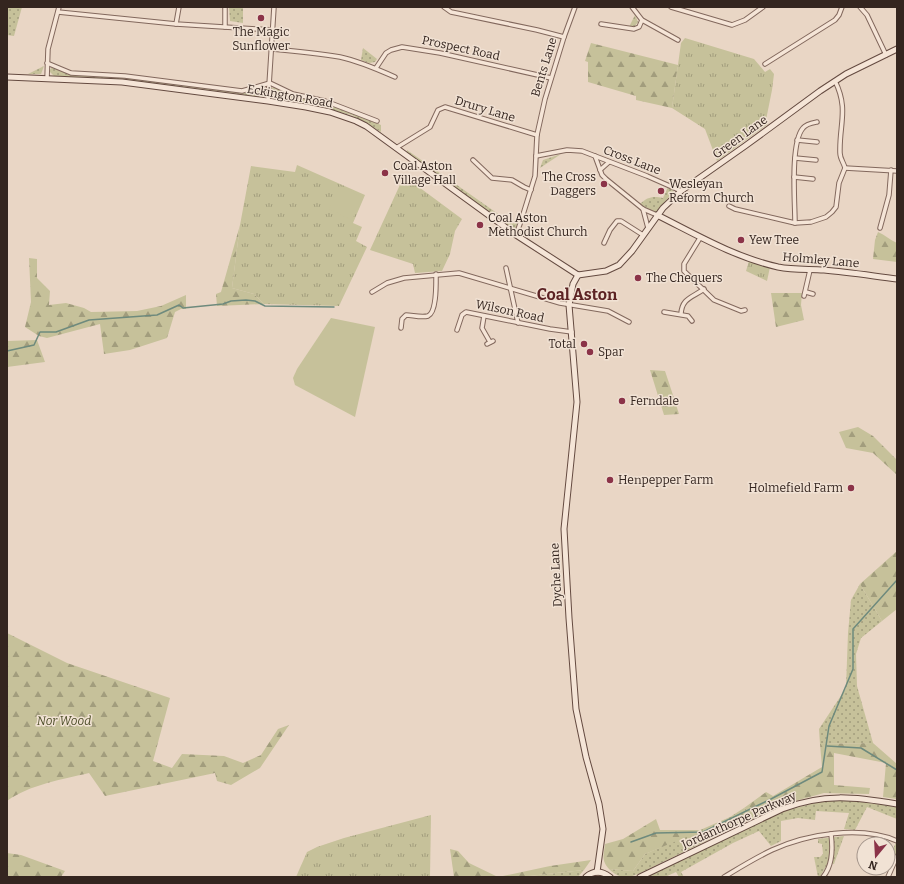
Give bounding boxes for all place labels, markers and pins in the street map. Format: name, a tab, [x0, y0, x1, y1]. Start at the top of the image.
marker: The Magic Sunflower	[256, 13, 266, 23]
place label: The Magic Sunflower	[232, 25, 291, 53]
place label: Coal Aston Village Hall	[393, 159, 457, 187]
marker: Coal Aston Village Hall	[380, 168, 390, 178]
place label: The Cross Daggers	[542, 170, 596, 198]
place label: Wesleyan Reform Church	[669, 177, 754, 205]
marker: The Cross Daggers	[599, 179, 609, 189]
marker: Wesleyan Reform Church	[656, 186, 666, 196]
place label: Coal Aston Methodist Church	[488, 211, 588, 239]
marker: Coal Aston Methodist Church	[475, 220, 485, 230]
place label: Yew Tree	[749, 233, 799, 247]
marker: Yew Tree	[736, 235, 746, 245]
place label: The Chequers	[646, 271, 723, 285]
marker: The Chequers	[633, 273, 643, 283]
place label: Total	[548, 337, 577, 351]
marker: Total	[579, 339, 589, 349]
place label: Spar	[598, 345, 625, 359]
marker: Spar	[585, 347, 595, 357]
place label: Ferndale	[630, 394, 679, 408]
marker: Ferndale	[617, 396, 627, 406]
place label: Henpepper Farm	[618, 473, 714, 487]
marker: Henpepper Farm	[605, 475, 615, 485]
place label: Holmefield Farm	[748, 481, 844, 495]
marker: Holmefield Farm	[846, 483, 856, 493]

